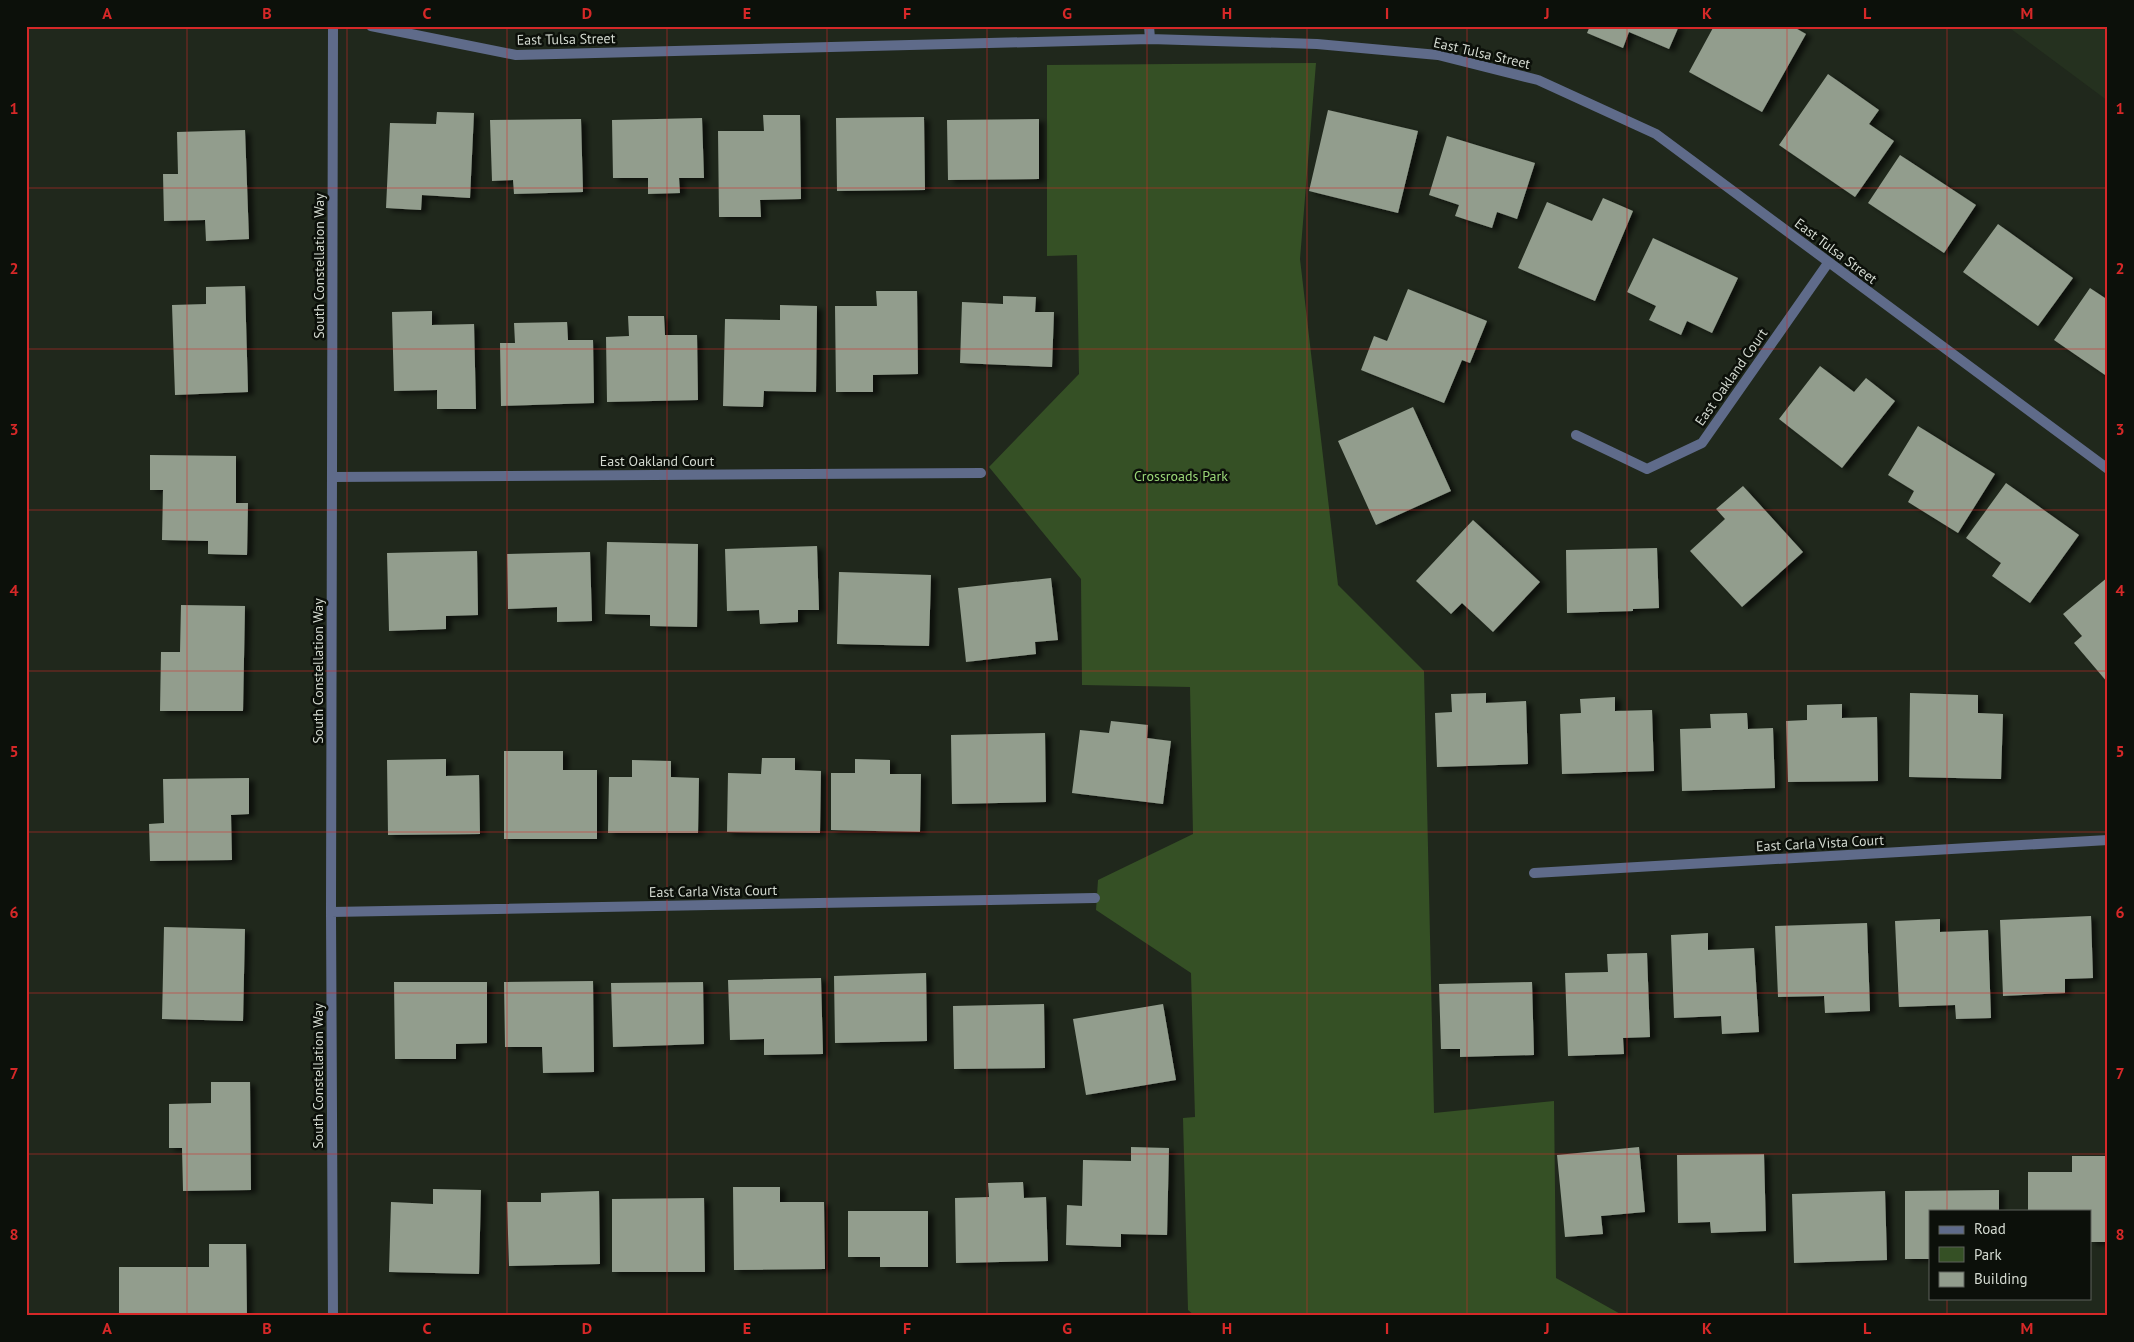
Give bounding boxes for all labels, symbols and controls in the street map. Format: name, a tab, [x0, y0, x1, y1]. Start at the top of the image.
text: A	[102, 3, 112, 23]
text: B	[262, 3, 272, 23]
text: C	[423, 3, 432, 23]
text: D	[582, 3, 592, 23]
text: E	[743, 3, 751, 23]
text: F	[903, 3, 911, 23]
text: G	[1062, 3, 1072, 23]
text: H	[1222, 3, 1232, 23]
text: I	[1385, 3, 1389, 23]
text: J	[1543, 3, 1550, 23]
text: K	[1702, 3, 1712, 23]
text: L	[1863, 3, 1872, 23]
text: M	[2021, 3, 2033, 23]
street label: East Tulsa Street	[517, 29, 616, 49]
street label: East Tulsa Street	[1432, 33, 1532, 73]
text: 1	[9, 98, 19, 118]
text: 1	[2115, 98, 2125, 118]
street label: South Constellation Way	[310, 193, 328, 339]
street label: East Tulsa Street	[1791, 214, 1881, 288]
text: 2	[9, 258, 19, 278]
text: 2	[2115, 258, 2125, 278]
street label: East Oakland Court	[1691, 325, 1771, 429]
text: 3	[9, 419, 19, 439]
text: 3	[2115, 419, 2125, 439]
street label: East Oakland Court	[600, 452, 714, 470]
park label: Crossroads Park	[1134, 467, 1228, 485]
text: 4	[9, 580, 19, 600]
text: 4	[2115, 580, 2125, 600]
street label: South Constellation Way	[309, 598, 327, 744]
text: 5	[9, 741, 19, 761]
text: 5	[2115, 741, 2125, 761]
street label: East Carla Vista Court	[1756, 831, 1885, 855]
street label: East Carla Vista Court	[649, 881, 777, 901]
text: 6	[9, 902, 19, 922]
text: 6	[2115, 902, 2125, 922]
street label: South Constellation Way	[309, 1003, 327, 1149]
text: 7	[9, 1063, 19, 1083]
text: 7	[2115, 1063, 2125, 1083]
legend	[1929, 1210, 2092, 1300]
text: Road	[1974, 1219, 2006, 1238]
text: 8	[9, 1224, 19, 1244]
text: 8	[2115, 1224, 2125, 1244]
text: Park	[1974, 1245, 2002, 1264]
text: Building	[1974, 1269, 2028, 1288]
text: A	[102, 1318, 112, 1338]
text: B	[262, 1318, 272, 1338]
text: C	[423, 1318, 432, 1338]
text: D	[582, 1318, 592, 1338]
text: E	[743, 1318, 751, 1338]
text: F	[903, 1318, 911, 1338]
text: G	[1062, 1318, 1072, 1338]
text: H	[1222, 1318, 1232, 1338]
text: I	[1385, 1318, 1389, 1338]
text: J	[1543, 1318, 1550, 1338]
text: K	[1702, 1318, 1712, 1338]
text: L	[1863, 1318, 1872, 1338]
text: M	[2021, 1318, 2033, 1338]

